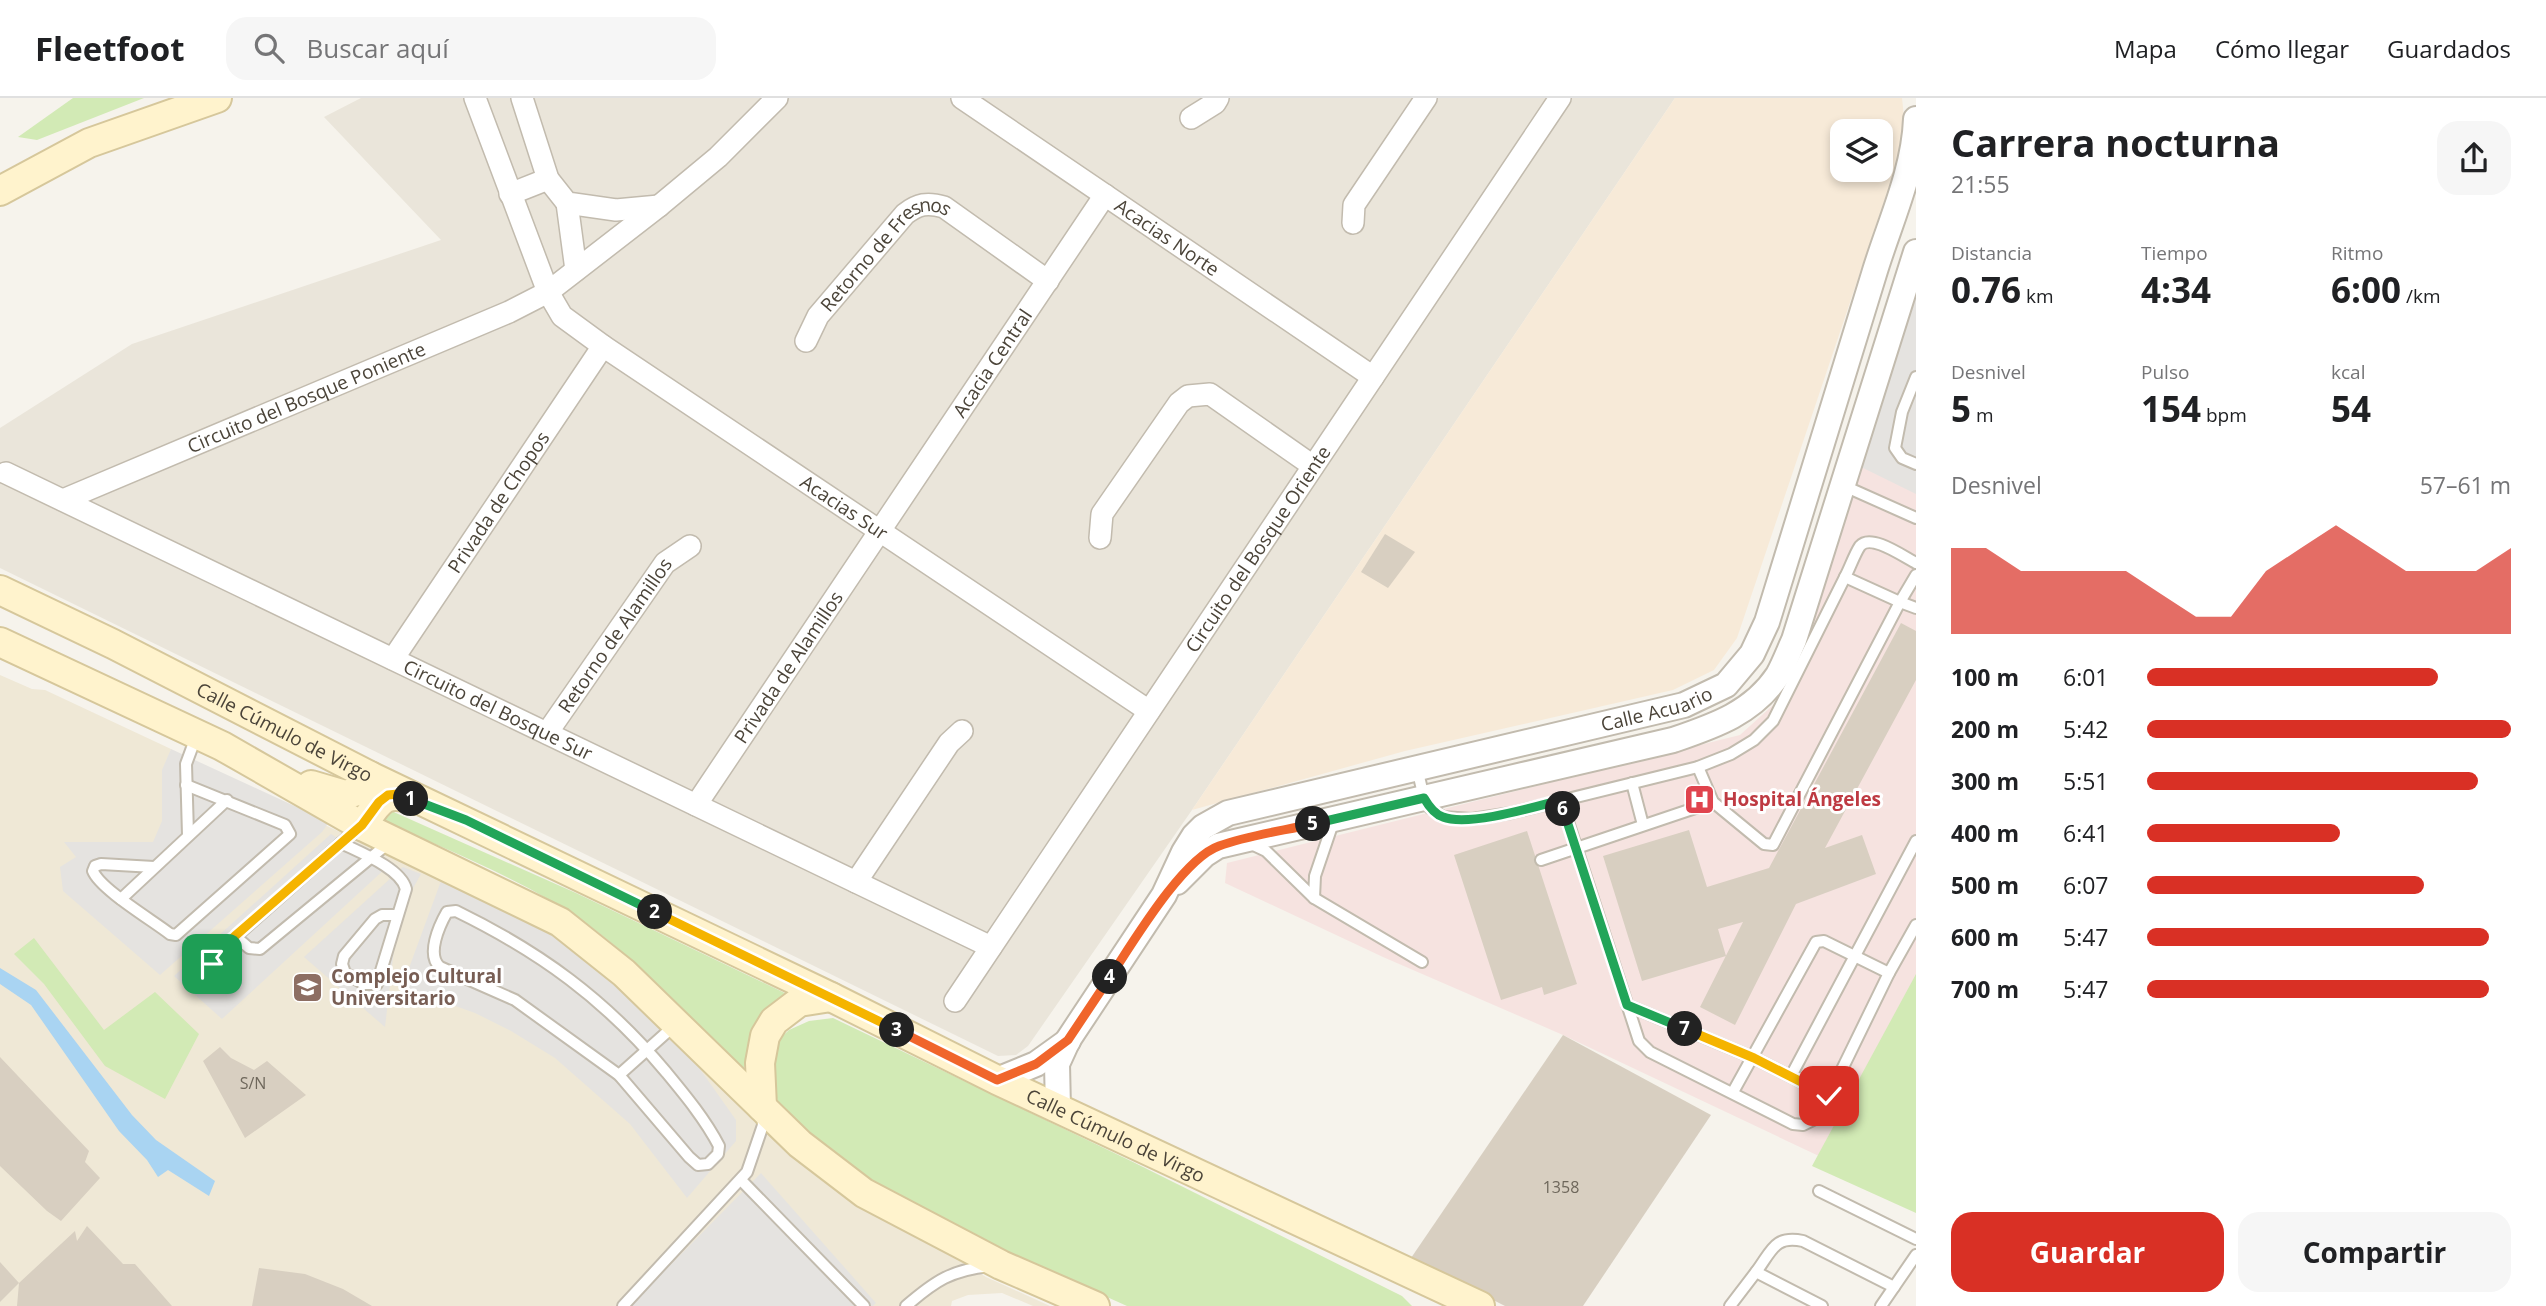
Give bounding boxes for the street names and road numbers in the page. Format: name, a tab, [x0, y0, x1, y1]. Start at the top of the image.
street label: Retorno de Fresnos	[814, 191, 957, 317]
street label: Acacias Norte	[1110, 193, 1225, 282]
street label: Acacia Central	[947, 304, 1038, 422]
street label: Circuito del Bosque Poniente	[183, 336, 429, 459]
street label: Privada de Chopos	[441, 426, 555, 578]
street label: Circuito del Bosque Oriente	[1179, 440, 1337, 658]
street label: Acacias Sur	[795, 469, 893, 546]
street label: Retorno de Alamillos	[552, 552, 678, 718]
street label: Privada de Alamillos	[728, 586, 849, 748]
street label: Circuito del Bosque Sur	[399, 653, 597, 766]
street label: Calle Cúmulo de Virgo	[192, 676, 377, 788]
street label: Calle Acuario	[1598, 680, 1717, 737]
street label: Calle Cúmulo de Virgo	[1022, 1082, 1209, 1189]

